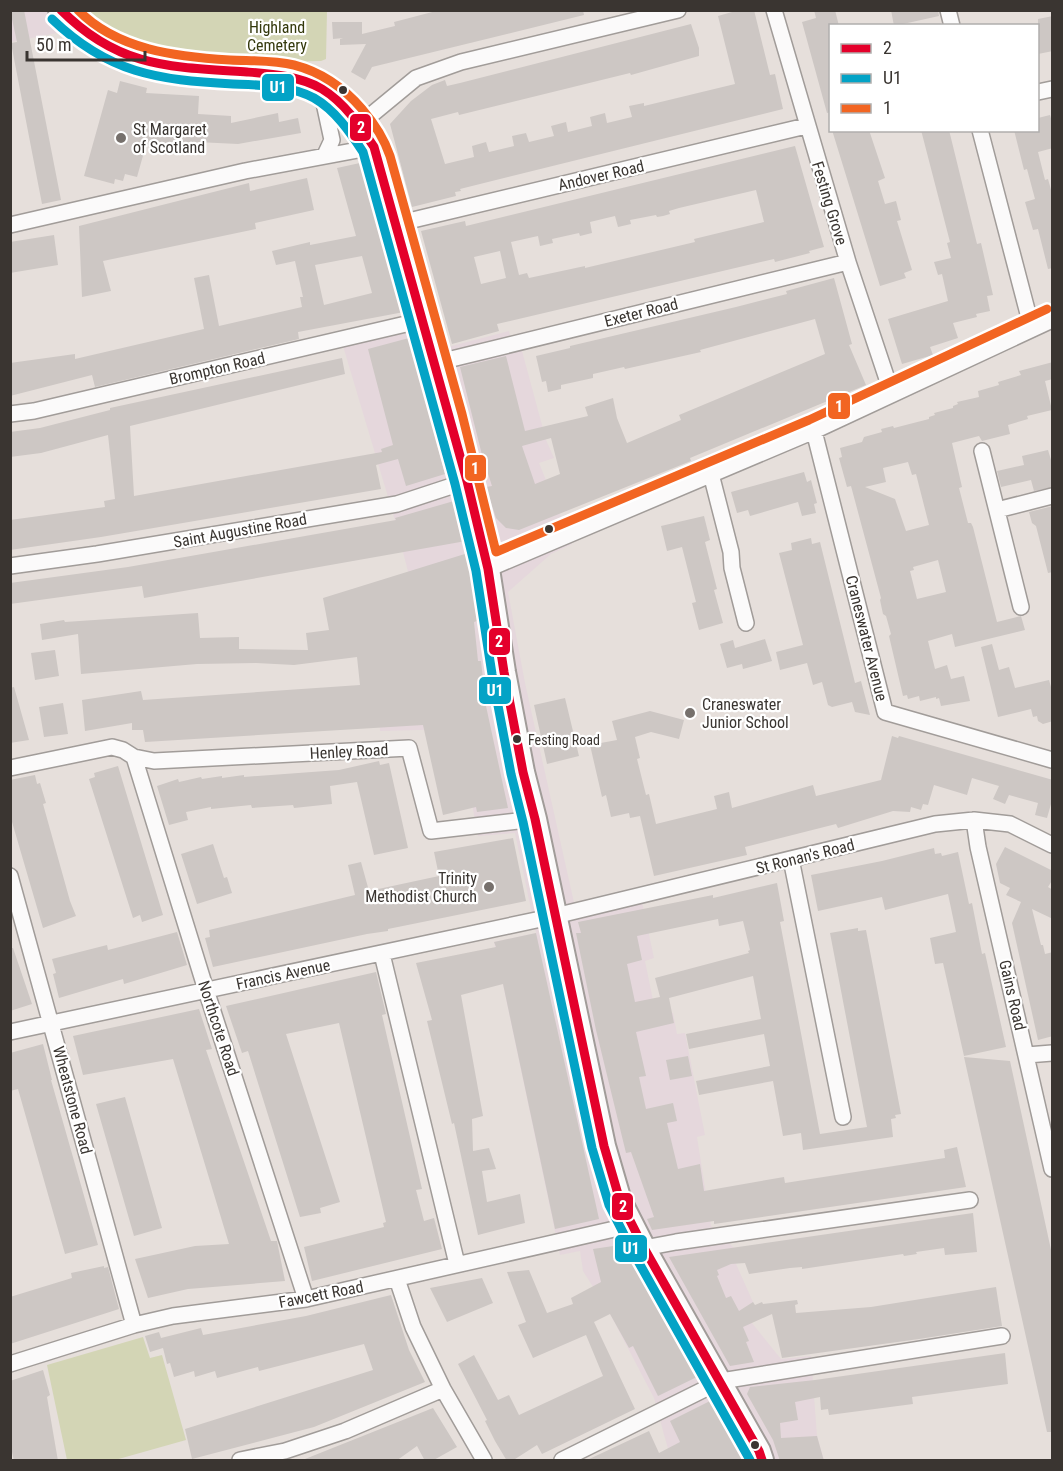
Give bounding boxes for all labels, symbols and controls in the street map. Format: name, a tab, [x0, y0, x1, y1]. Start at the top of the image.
park label: Highland Cemetery	[247, 18, 307, 55]
scale bar	[27, 24, 146, 62]
legend	[829, 24, 1039, 132]
text: 50 m	[36, 34, 71, 55]
text: 2	[883, 37, 892, 58]
text: U1	[883, 67, 902, 88]
line badge: U1	[261, 73, 295, 102]
text: U1	[269, 78, 287, 97]
unlabelled marker	[337, 84, 349, 96]
text: 1	[883, 97, 892, 118]
line badge: 2	[349, 113, 372, 142]
text: 2	[357, 118, 365, 137]
place label: St Margaret of Scotland	[133, 120, 207, 157]
marker: St Margaret of Scotland	[114, 131, 128, 145]
street label: Andover Road	[556, 156, 646, 195]
street label: Festing Grove	[808, 159, 851, 247]
street label: Exeter Road	[602, 294, 680, 331]
street label: Brompton Road	[167, 348, 267, 389]
line badge: 1	[827, 392, 851, 420]
text: 1	[835, 397, 843, 416]
line badge: 1	[464, 454, 487, 482]
text: 1	[471, 459, 479, 478]
street label: Saint Augustine Road	[172, 509, 308, 552]
unlabelled marker	[543, 523, 555, 535]
street label: Craneswater Avenue	[842, 573, 891, 703]
line badge: 2	[488, 627, 511, 656]
text: 2	[495, 632, 503, 651]
line badge: U1	[478, 676, 512, 705]
text: U1	[486, 681, 504, 700]
place label: Craneswater Junior School	[702, 695, 789, 732]
marker: Craneswater Junior School	[683, 706, 697, 720]
place label: Festing Road	[528, 732, 600, 748]
marker: Festing Road	[511, 733, 523, 745]
street label: Henley Road	[309, 740, 389, 763]
street label: St Ronan's Road	[754, 835, 856, 878]
place label: Trinity Methodist Church	[365, 869, 477, 906]
marker: Trinity Methodist Church	[482, 880, 496, 894]
street label: Francis Avenue	[234, 955, 332, 994]
street label: Gains Road	[995, 958, 1030, 1032]
street label: Northcote Road	[194, 978, 243, 1078]
street label: Wheatstone Road	[49, 1044, 96, 1156]
line badge: 2	[611, 1192, 634, 1221]
text: 2	[619, 1197, 627, 1216]
line badge: U1	[614, 1234, 648, 1263]
text: U1	[622, 1239, 640, 1258]
street label: Fawcett Road	[277, 1277, 365, 1312]
unlabelled marker	[749, 1439, 761, 1451]

